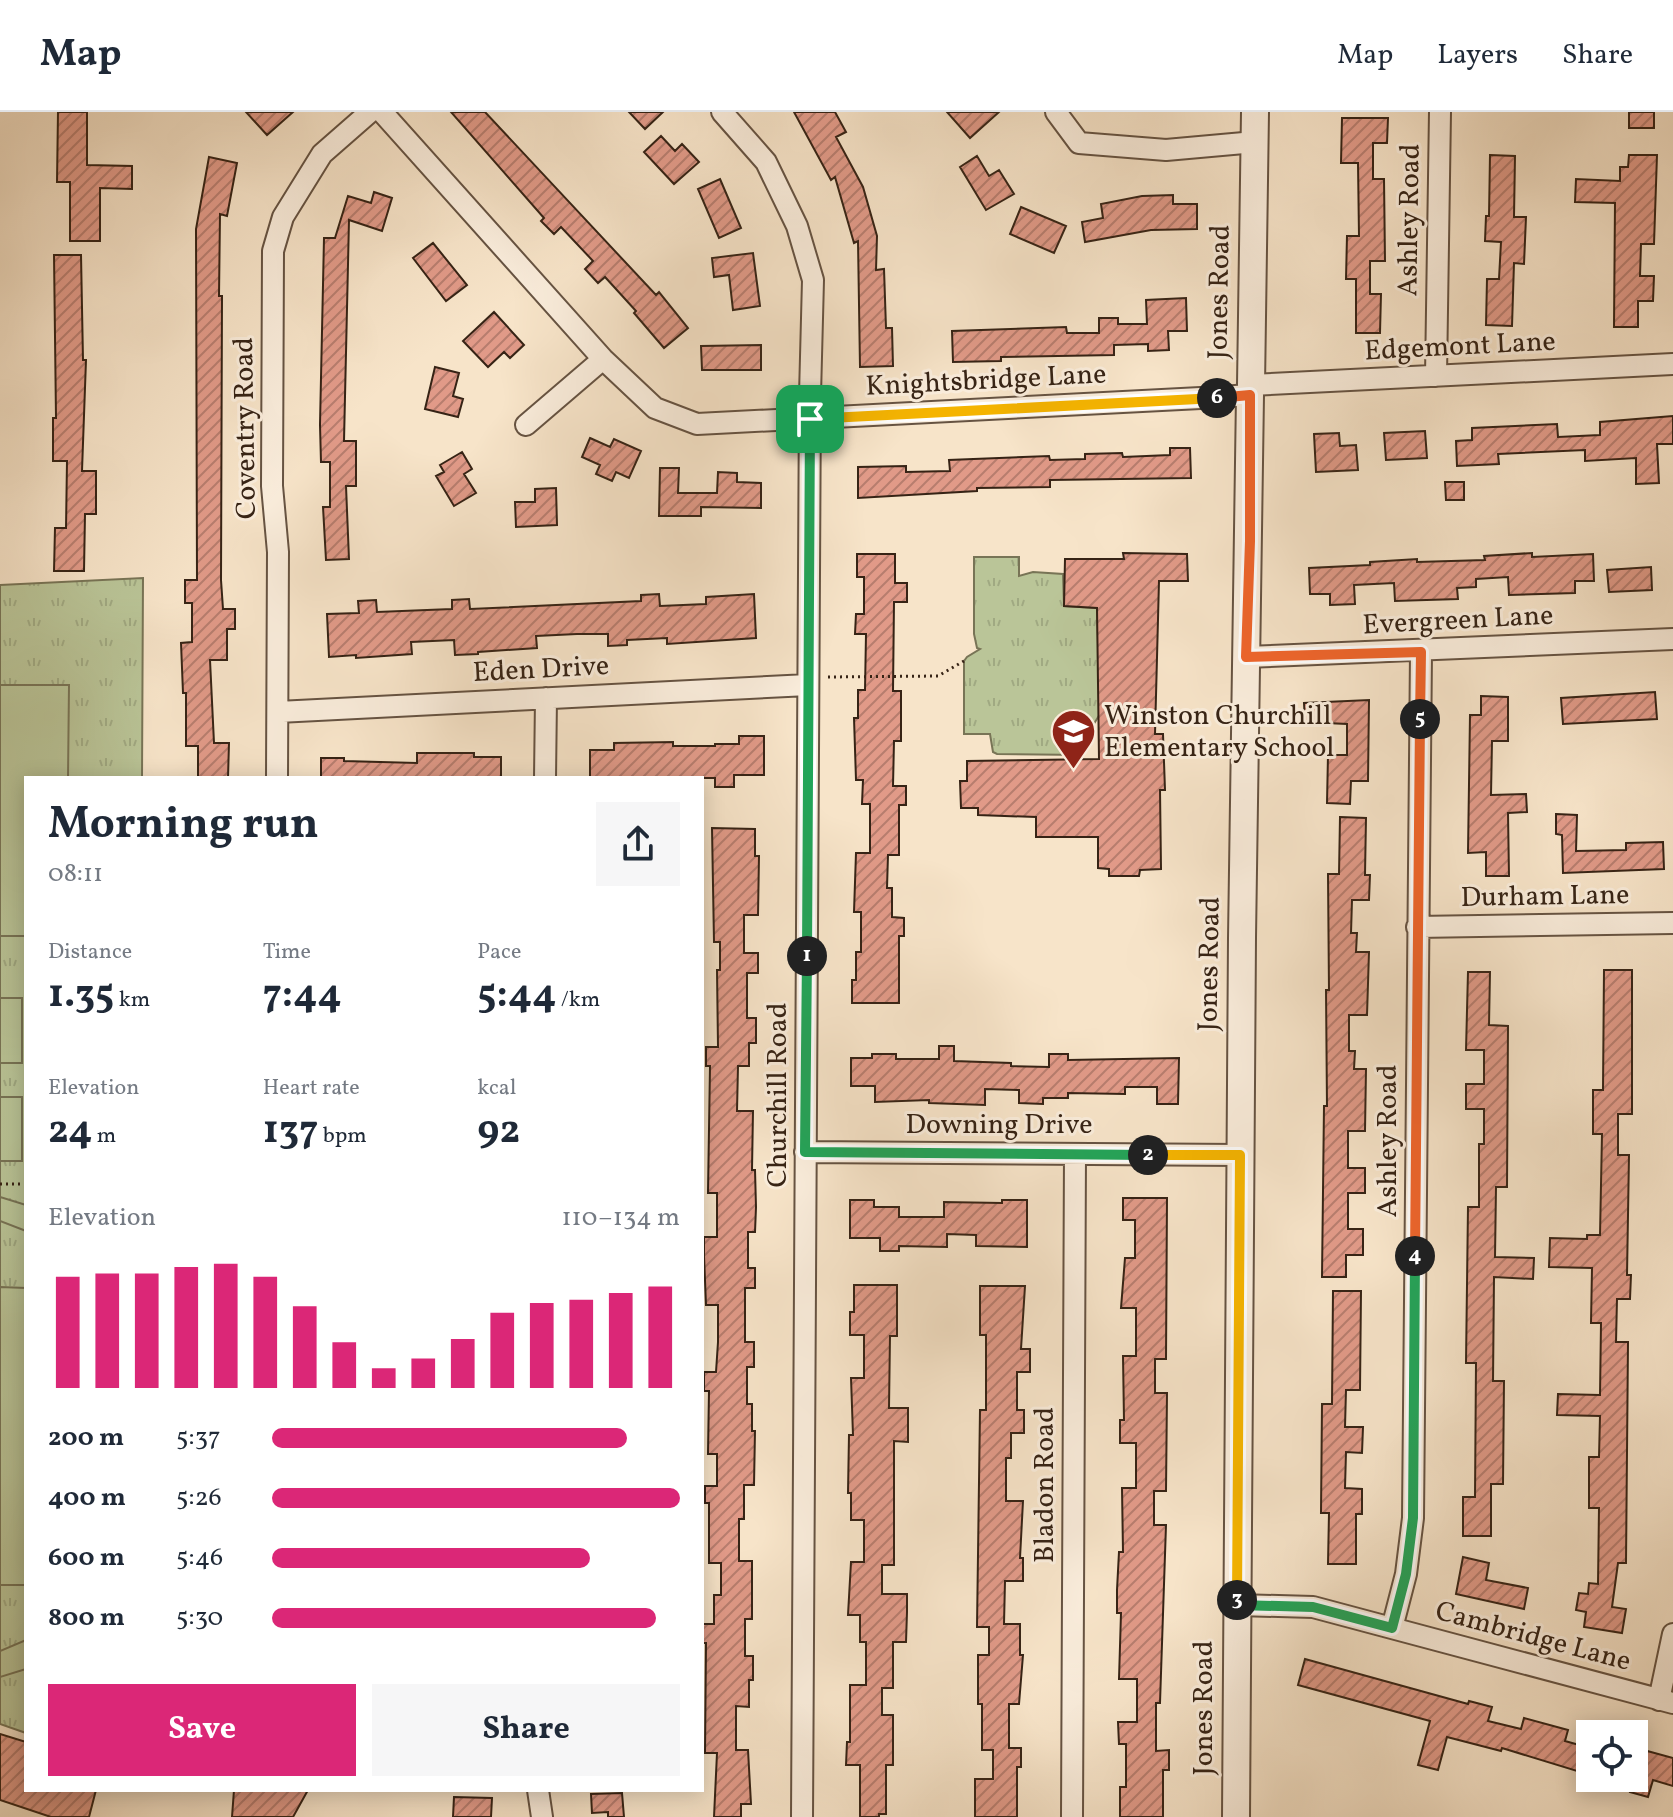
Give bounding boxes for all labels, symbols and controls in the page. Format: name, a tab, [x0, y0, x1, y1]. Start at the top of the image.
text: Map	[40, 29, 121, 82]
text: Map	[1337, 36, 1393, 75]
text: Layers	[1437, 36, 1518, 75]
text: Share	[1562, 36, 1633, 75]
street label: Ashley Road	[1389, 143, 1431, 297]
street label: Jones Road	[1199, 224, 1241, 360]
street label: Edgemont Lane	[1363, 323, 1557, 371]
street label: Coventry Road	[225, 337, 267, 519]
street label: Knightsbridge Lane	[865, 355, 1107, 407]
pin: 6	[1197, 378, 1237, 418]
text: 6	[1211, 382, 1223, 413]
pin	[776, 385, 844, 453]
icon: arrive	[788, 397, 832, 441]
street label: Evergreen Lane	[1362, 597, 1554, 645]
street label: Eden Drive	[472, 647, 610, 693]
place label: Winston Churchill Elementary School	[1104, 697, 1335, 768]
pin: 5	[1400, 699, 1440, 739]
text: 5	[1415, 703, 1425, 734]
school or university icon: Winston Churchill Elementary School	[1049, 708, 1097, 771]
text: Morning run	[48, 795, 319, 856]
button: share	[596, 802, 680, 886]
text: 08:11	[48, 856, 103, 892]
street label: Durham Lane	[1460, 876, 1630, 918]
street label: Jones Road	[1189, 896, 1231, 1032]
pin: 1	[787, 936, 827, 976]
text: Distance	[48, 937, 132, 968]
text: Time	[263, 937, 311, 968]
text: Pace	[477, 937, 521, 968]
text: 1	[803, 940, 811, 971]
text: 1.35	[48, 968, 114, 1024]
text: 7:44	[263, 968, 342, 1024]
text: 5:44	[477, 968, 556, 1024]
text: km	[114, 985, 150, 1016]
text: /km	[556, 985, 600, 1016]
street label: Churchill Road	[759, 1003, 798, 1188]
street label: Ashley Road	[1369, 1065, 1408, 1217]
text: Elevation	[48, 1073, 139, 1104]
text: Heart rate	[263, 1073, 360, 1104]
text: kcal	[477, 1073, 516, 1104]
text: 24	[48, 1104, 92, 1160]
text: 137	[263, 1104, 318, 1160]
text: 92	[477, 1104, 520, 1160]
street label: Downing Drive	[906, 1106, 1092, 1145]
text: m	[92, 1121, 116, 1152]
text: bpm	[318, 1121, 367, 1152]
pin: 2	[1128, 1135, 1168, 1175]
text: 2	[1142, 1139, 1154, 1170]
text: Elevation	[48, 1200, 156, 1236]
text: 110–134 m	[562, 1200, 680, 1236]
pin: 4	[1395, 1236, 1435, 1276]
text: 4	[1408, 1240, 1422, 1271]
street label: Bladon Road	[1026, 1407, 1065, 1563]
text: 200 m	[48, 1420, 124, 1456]
text: 5:37	[176, 1420, 221, 1456]
text: 400 m	[48, 1480, 126, 1516]
text: 5:26	[176, 1480, 222, 1516]
text: 600 m	[48, 1540, 125, 1576]
text: 5:46	[176, 1540, 223, 1576]
pin: 3	[1217, 1580, 1257, 1620]
text: 3	[1231, 1584, 1243, 1615]
street label: Cambridge Lane	[1431, 1592, 1635, 1682]
text: 800 m	[48, 1600, 125, 1636]
text: 5:30	[176, 1600, 223, 1636]
street label: Jones Road	[1185, 1641, 1224, 1775]
button: Save	[48, 1684, 356, 1776]
button: Share	[372, 1684, 680, 1776]
map controls	[1576, 1720, 1648, 1792]
button: locate	[1576, 1720, 1648, 1792]

